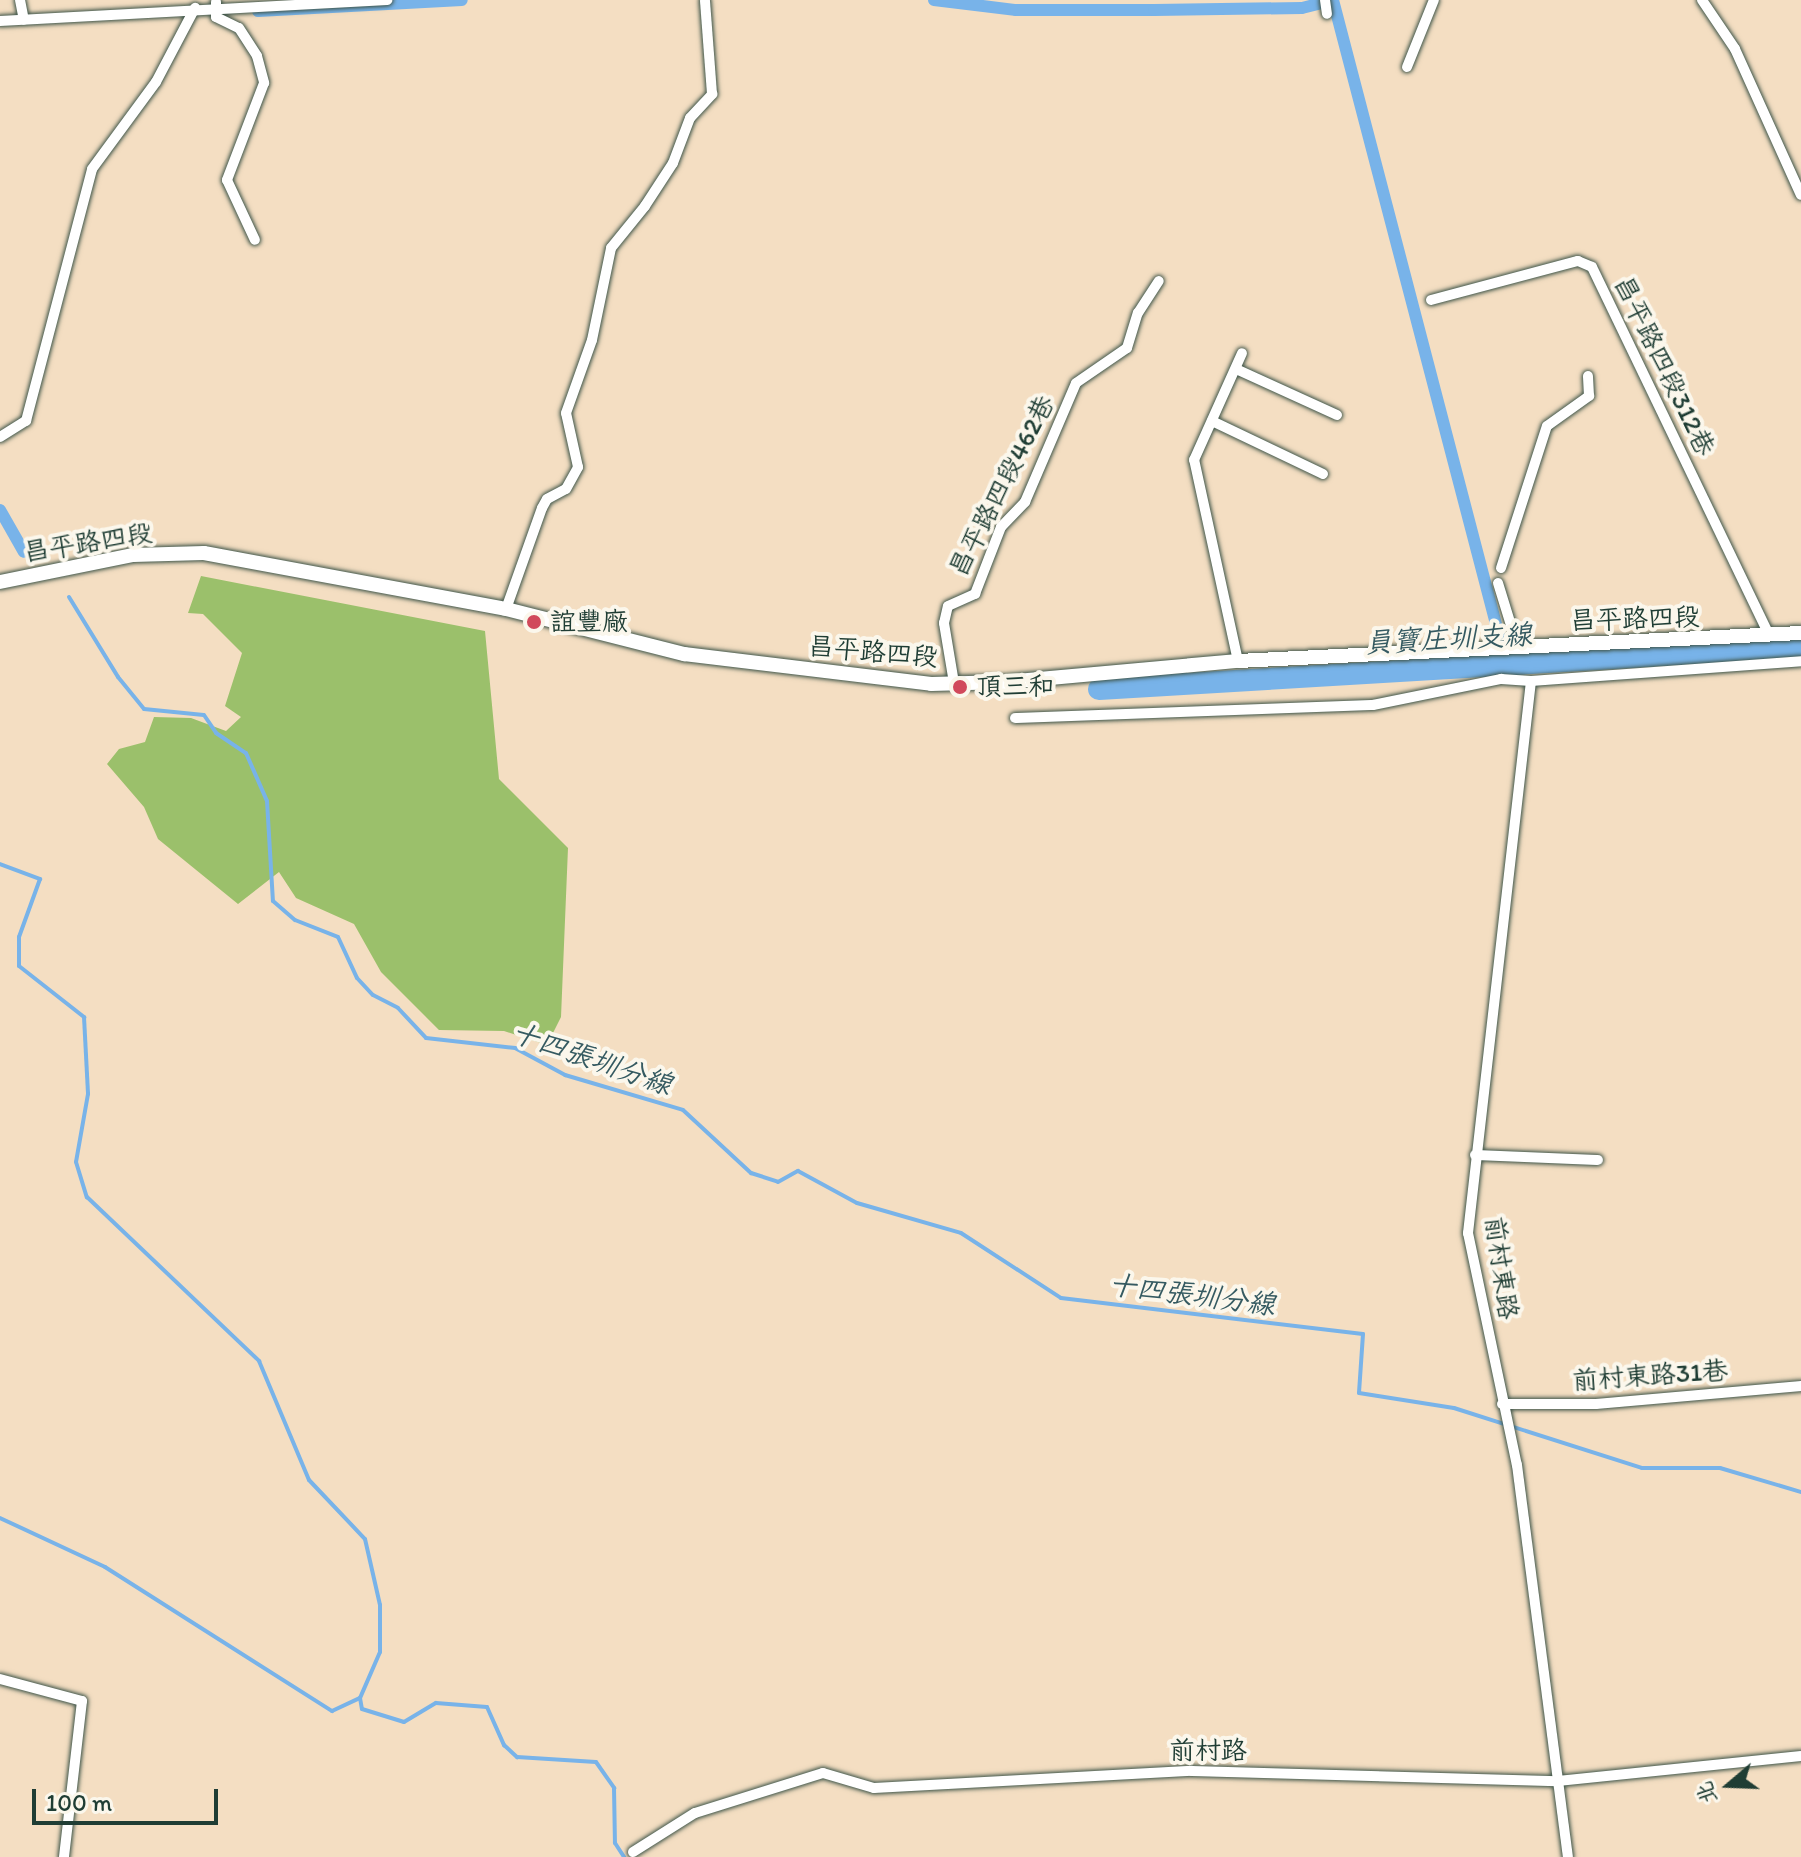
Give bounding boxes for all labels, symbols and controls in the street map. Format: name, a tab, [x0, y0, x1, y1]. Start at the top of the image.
street label: 昌平路四段312巷	[1607, 271, 1721, 461]
street label: 昌平路四段462巷	[943, 390, 1061, 582]
street label: 昌平路四段	[21, 517, 155, 569]
street label: 昌平路四段	[1569, 601, 1701, 637]
place label: 誼豐廠	[550, 606, 628, 638]
marker: 誼豐廠	[525, 613, 543, 631]
water label: 員寶庄圳支線	[1363, 617, 1533, 659]
street label: 昌平路四段	[807, 631, 939, 673]
place label: 頂三和	[976, 671, 1054, 703]
marker: 頂三和	[951, 678, 969, 696]
water label: 十四張圳分線	[507, 1015, 677, 1101]
street label: 前村東路	[1478, 1214, 1524, 1322]
water label: 十四張圳分線	[1107, 1267, 1277, 1321]
street label: 前村東路31巷	[1571, 1355, 1729, 1397]
street label: 前村路	[1169, 1735, 1247, 1767]
north arrow	[1689, 1745, 1769, 1825]
scale bar	[36, 1773, 222, 1823]
text: 北	[1689, 1778, 1722, 1808]
text: 100 m	[46, 1788, 112, 1817]

